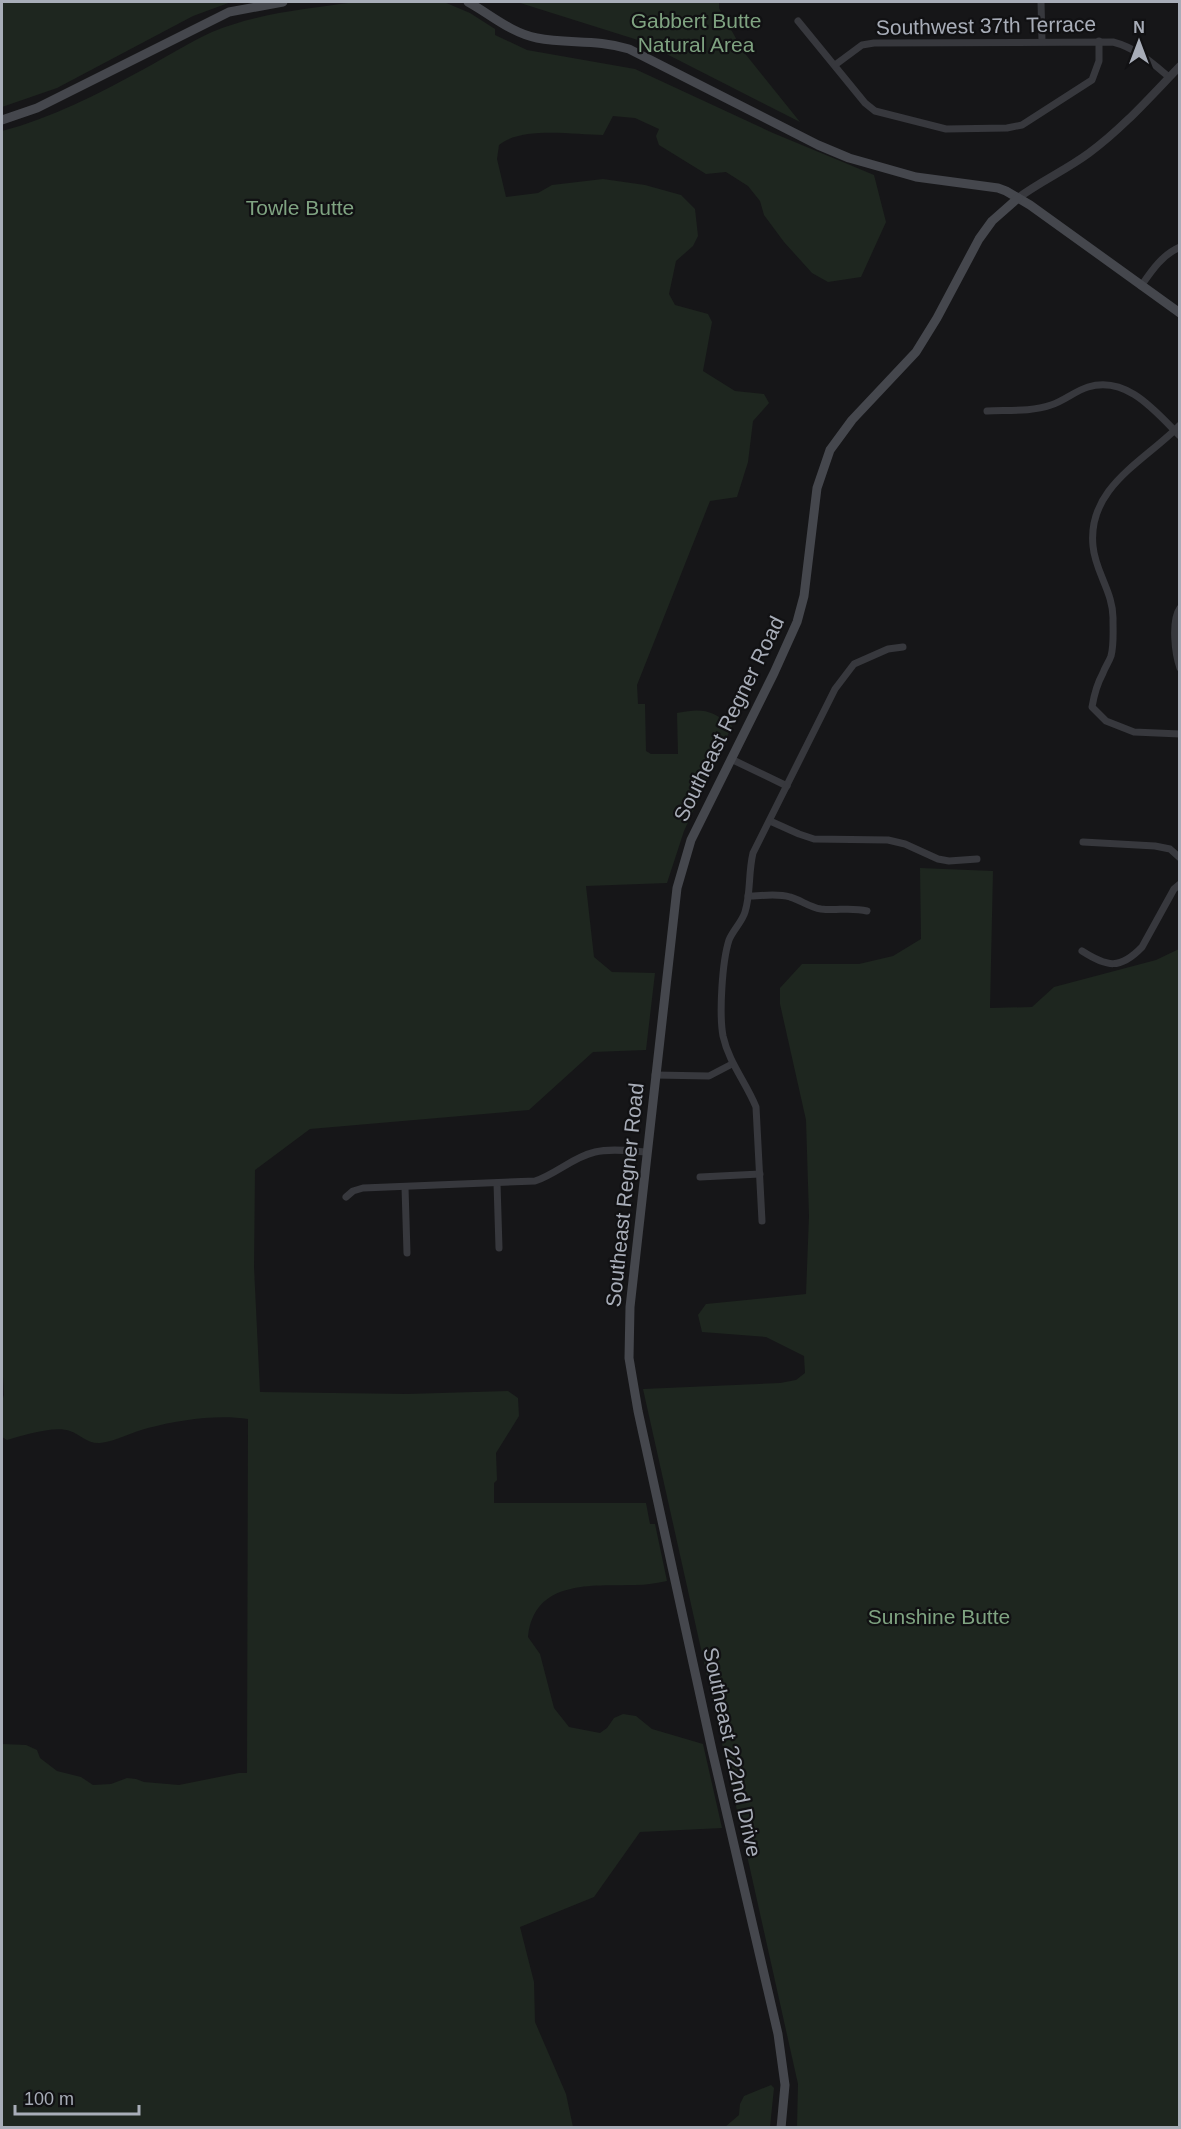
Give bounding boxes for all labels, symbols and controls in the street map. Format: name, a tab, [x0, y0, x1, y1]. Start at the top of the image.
park label: Gabbert Butte Natural Area	[631, 9, 761, 56]
street label: Southwest 37th Terrace	[876, 12, 1096, 39]
north arrow	[1109, 12, 1169, 72]
text: N	[1133, 19, 1145, 36]
park label: Towle Butte	[246, 196, 354, 219]
street label: Southeast Regner Road	[669, 612, 788, 825]
street label: Southeast Regner Road	[601, 1082, 648, 1308]
park label: Sunshine Butte	[868, 1605, 1010, 1628]
street label: Southeast 222nd Drive	[699, 1645, 766, 1859]
scale bar	[15, 2078, 140, 2116]
text: 100 m	[24, 2089, 74, 2109]

